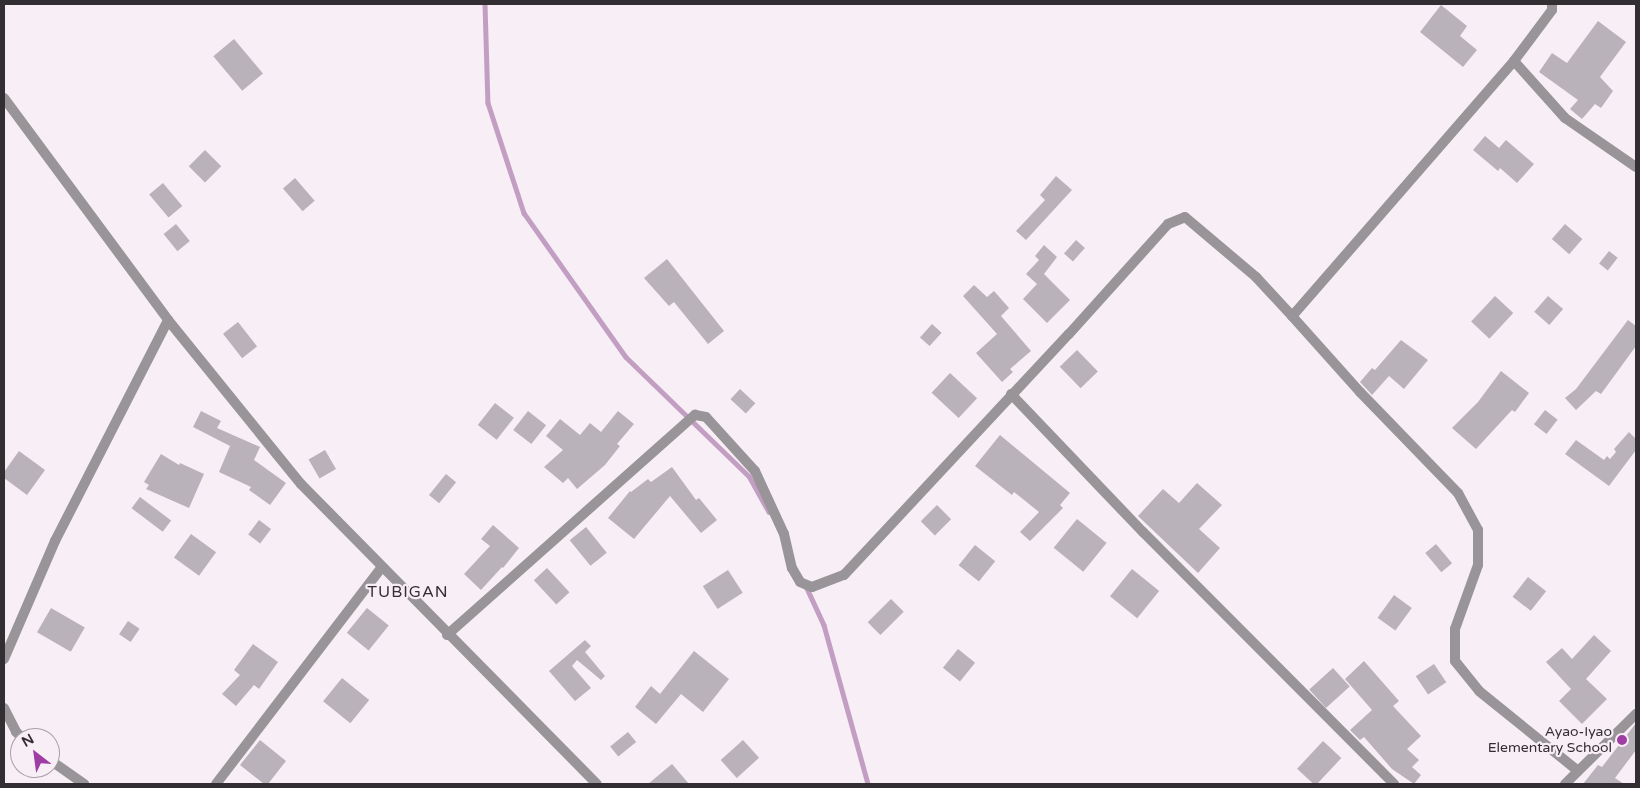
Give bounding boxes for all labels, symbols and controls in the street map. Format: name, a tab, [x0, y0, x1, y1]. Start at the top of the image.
district label: TUBIGAN	[366, 582, 450, 602]
place label: Ayao-Iyao Elementary School	[1488, 724, 1612, 756]
north arrow	[10, 728, 60, 778]
text: N	[19, 730, 37, 751]
marker: Ayao-Iyao Elementary School	[1616, 734, 1628, 746]

